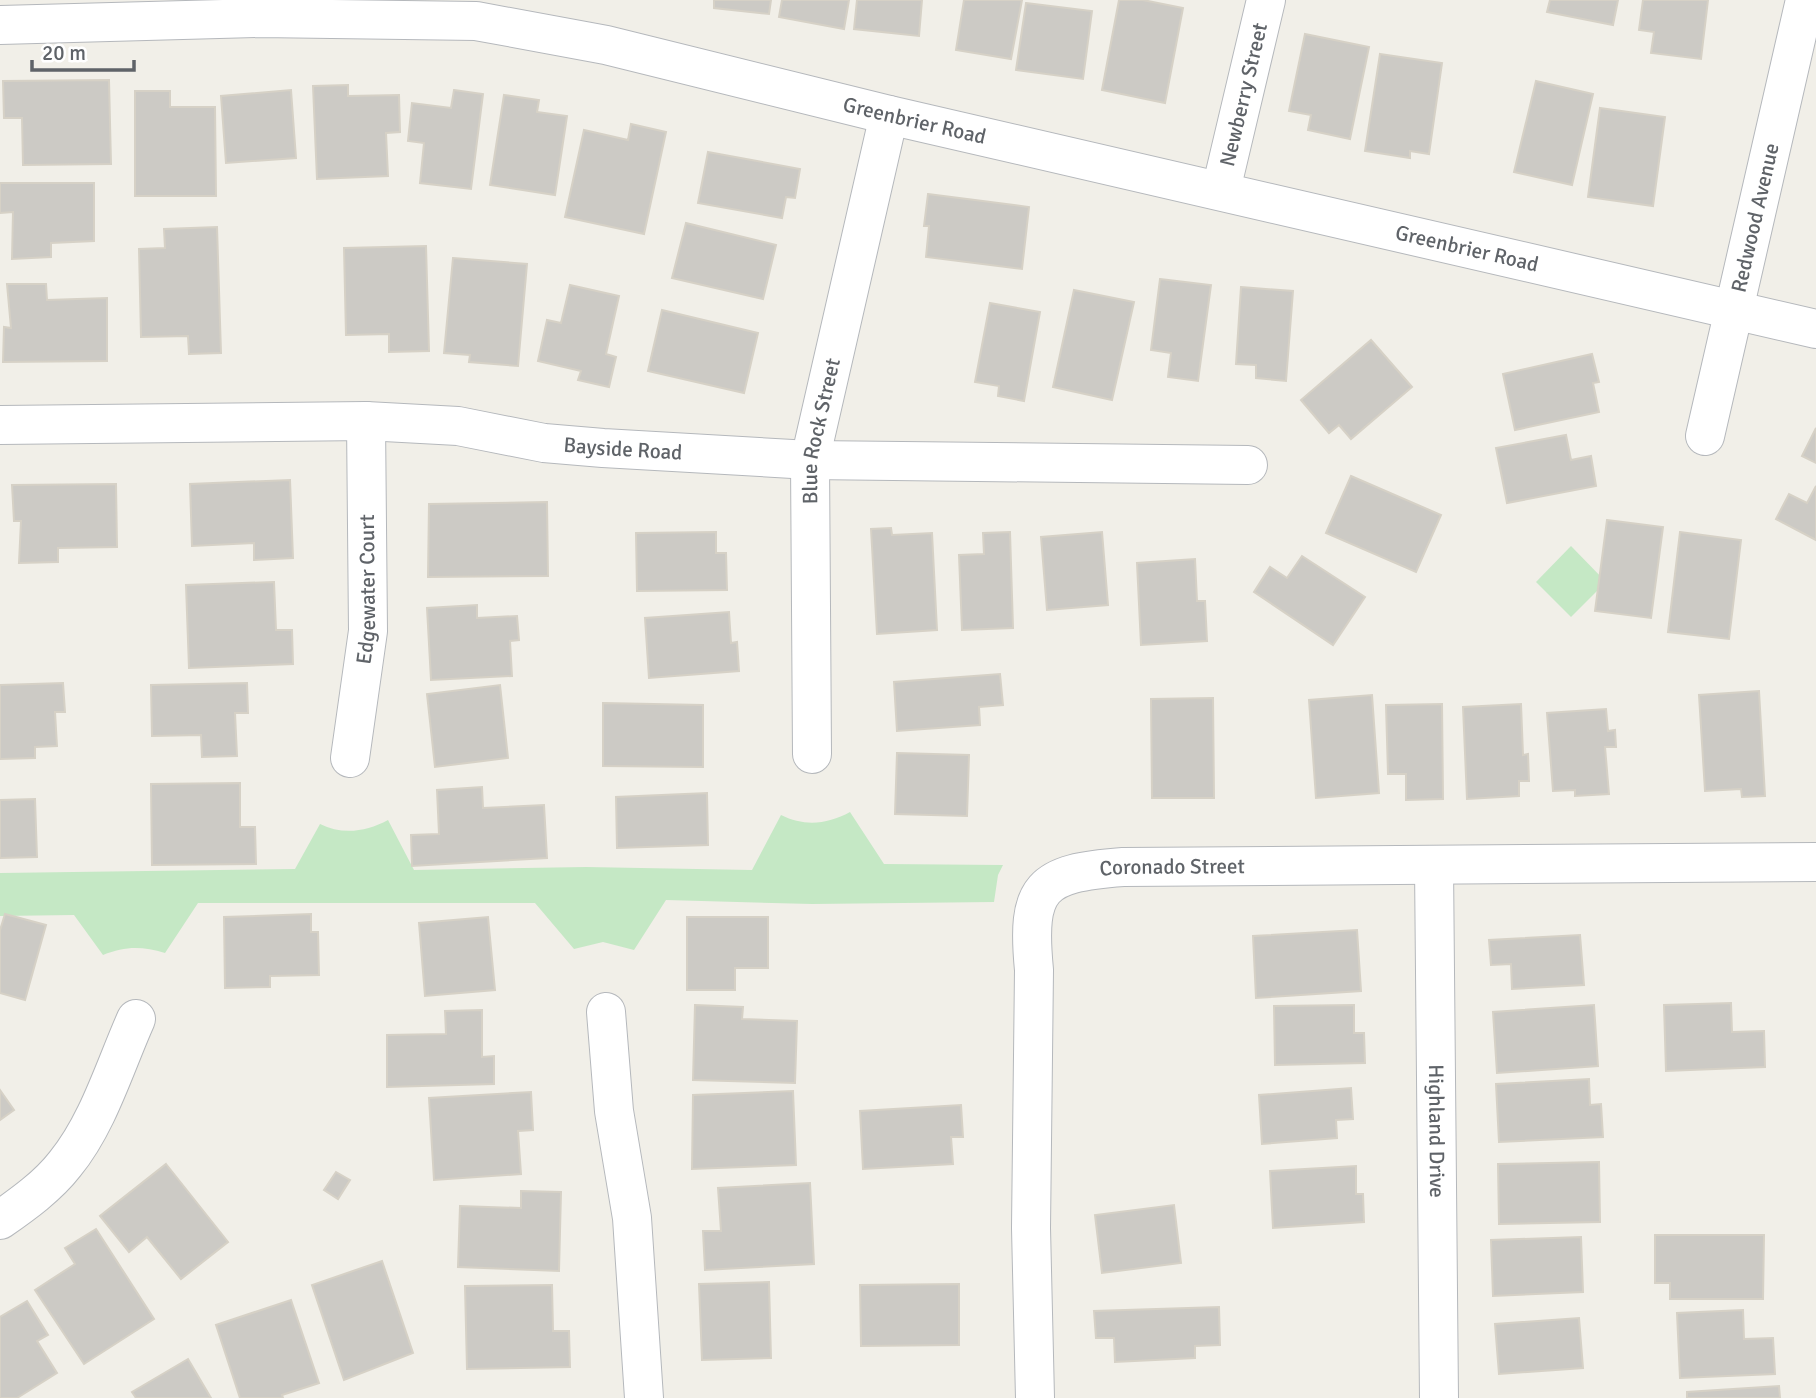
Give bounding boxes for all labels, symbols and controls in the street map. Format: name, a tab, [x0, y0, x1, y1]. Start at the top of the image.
street label: Newberry Street	[1214, 20, 1273, 169]
scale bar	[32, 28, 133, 72]
text: 20 m	[42, 40, 86, 66]
street label: Greenbrier Road	[840, 91, 989, 150]
street label: Redwood Avenue	[1725, 141, 1785, 295]
street label: Greenbrier Road	[1393, 219, 1541, 278]
street label: Blue Rock Street	[797, 356, 846, 504]
street label: Bayside Road	[562, 432, 683, 466]
street label: Edgewater Court	[350, 514, 381, 666]
street label: Coronado Street	[1098, 853, 1245, 882]
street label: Highland Drive	[1423, 1064, 1450, 1198]

